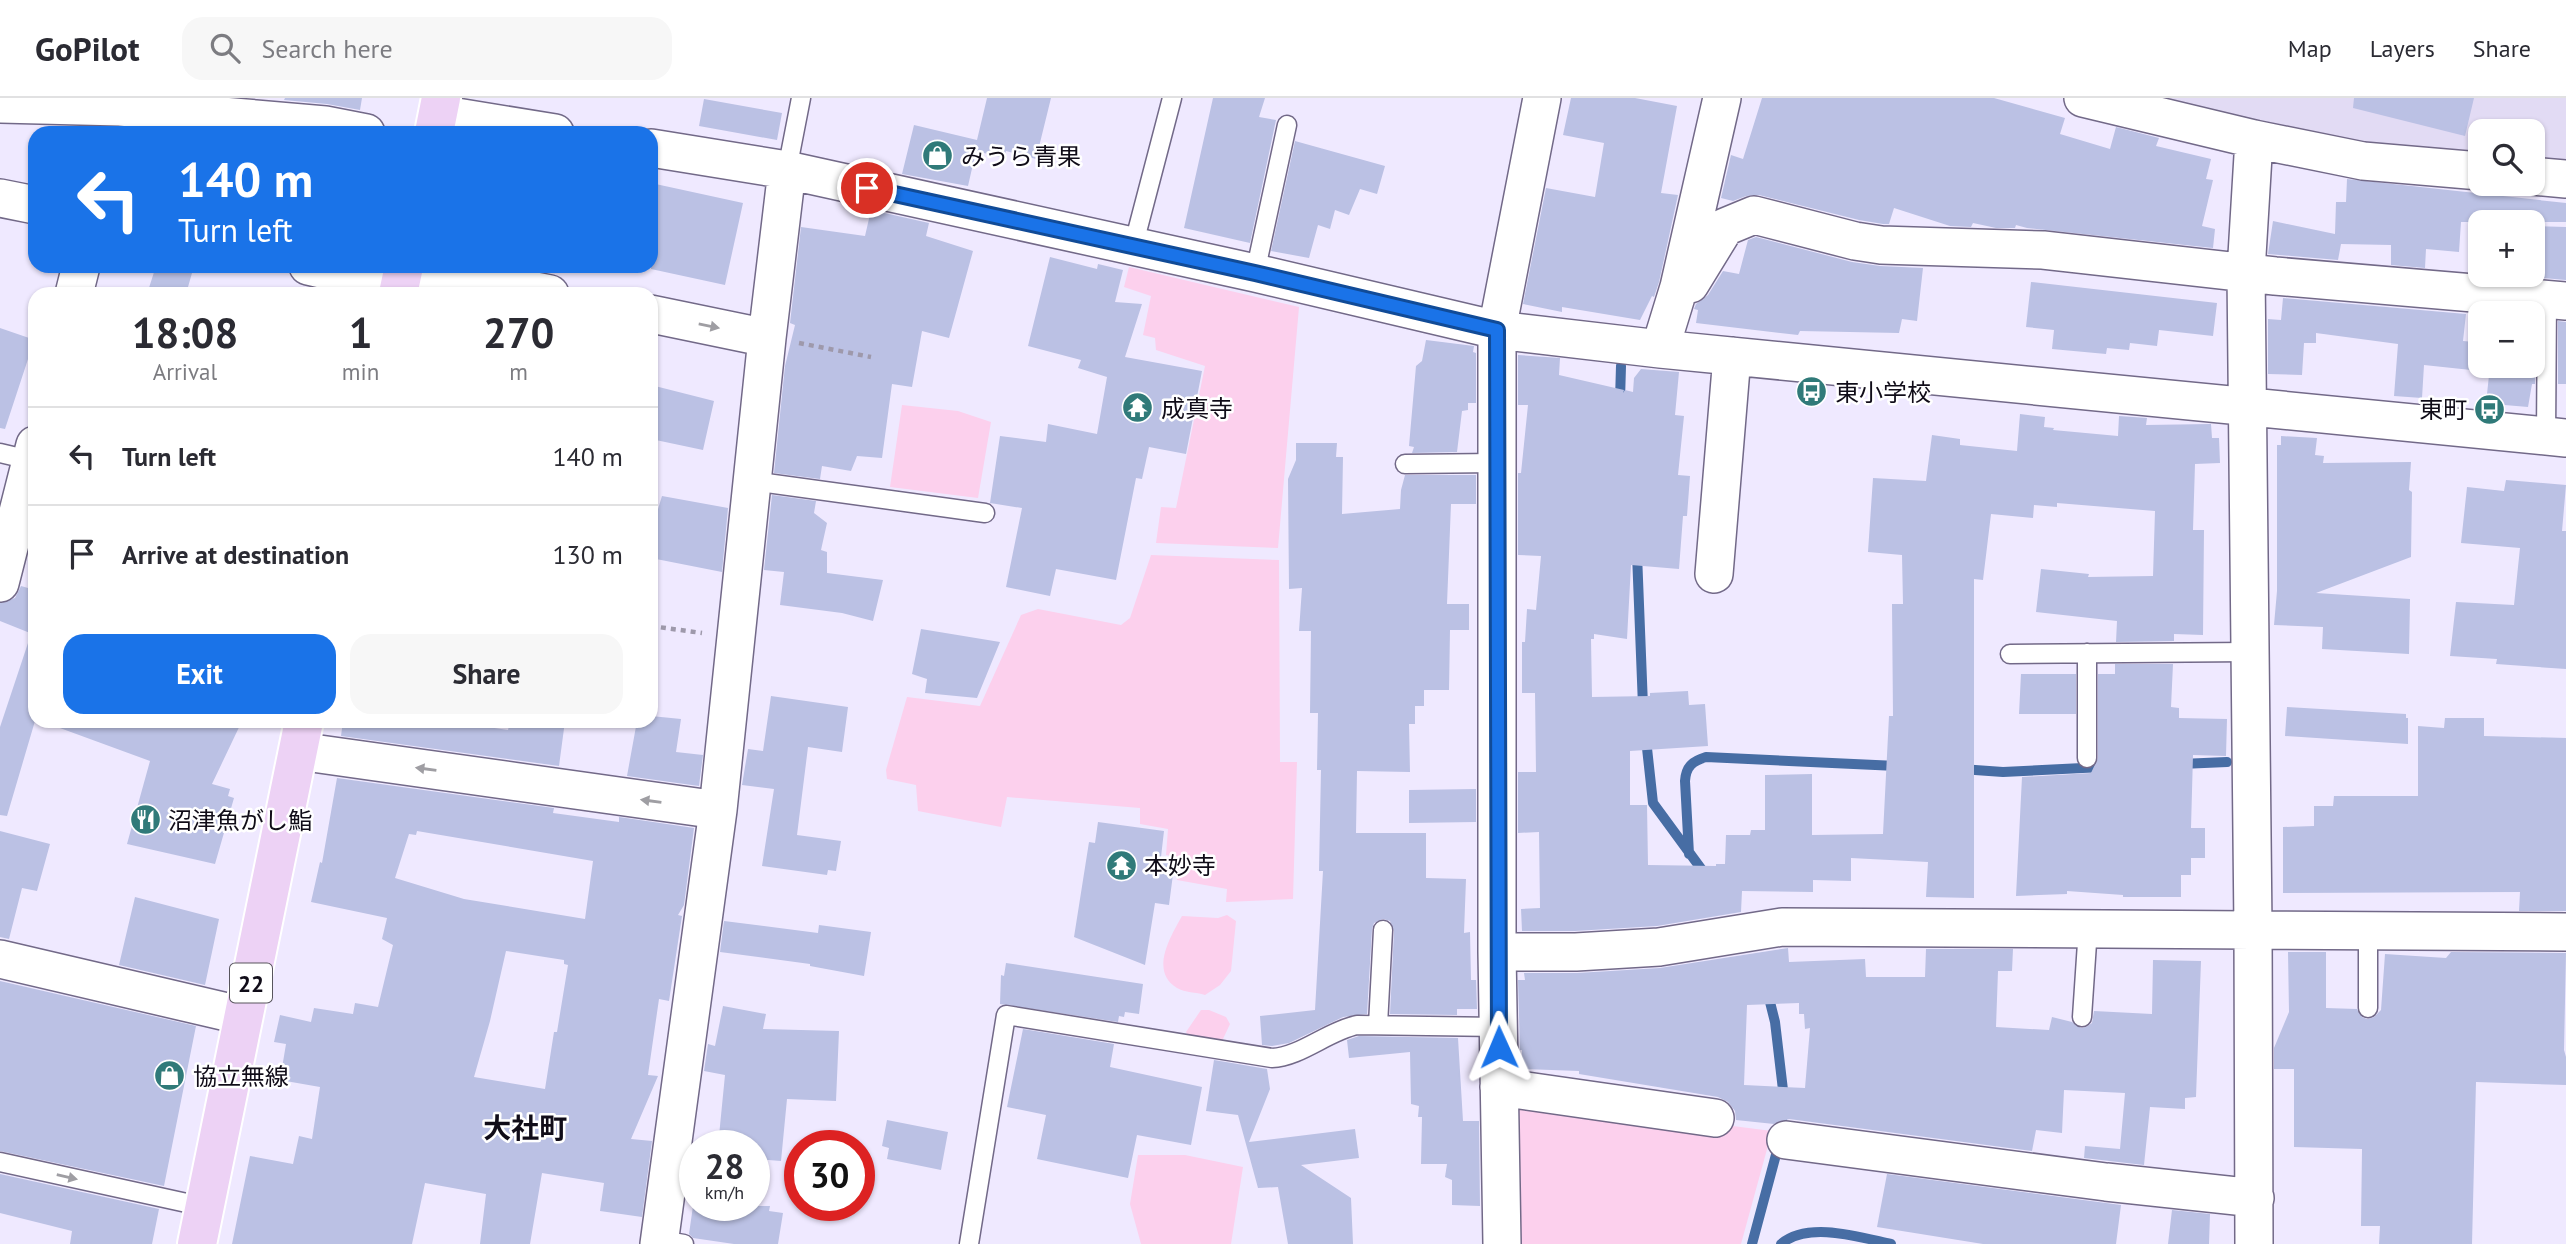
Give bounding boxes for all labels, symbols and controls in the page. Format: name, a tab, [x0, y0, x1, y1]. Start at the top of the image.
search box	[182, 17, 672, 80]
text: GoPilot	[35, 27, 140, 70]
icon: search	[206, 29, 244, 67]
text: Search here	[262, 32, 393, 65]
text: Map	[2288, 33, 2332, 64]
text: Layers	[2370, 33, 2435, 64]
text: Share	[2473, 33, 2531, 64]
map controls	[2468, 119, 2545, 378]
button: search	[2468, 119, 2545, 196]
shop icon: みうら青果	[921, 139, 955, 173]
place label: みうら青果	[961, 141, 1081, 172]
text: 140 m	[178, 147, 313, 211]
icon: left	[63, 154, 154, 245]
pin	[837, 158, 897, 218]
icon: arrive	[848, 169, 886, 207]
text: Turn left	[178, 209, 293, 251]
button: +	[2468, 210, 2545, 287]
button: −	[2468, 301, 2545, 378]
text: 18:08	[132, 305, 238, 360]
text: 1	[349, 305, 372, 360]
text: 270	[483, 305, 554, 360]
one-way arrow	[698, 321, 720, 332]
text: Arrival	[153, 357, 217, 386]
text: min	[342, 357, 379, 386]
text: m	[509, 357, 528, 386]
bus stop icon: 東小学校	[1795, 375, 1829, 409]
place label: 東小学校	[1835, 377, 1931, 408]
temple icon: 成真寺	[1121, 391, 1155, 425]
bus stop icon: 東町	[2473, 392, 2507, 426]
place label: 成真寺	[1161, 393, 1233, 424]
place label: 東町	[2419, 394, 2467, 425]
icon: left	[63, 437, 101, 475]
text: Turn left	[122, 440, 216, 473]
text: 140 m	[552, 440, 623, 473]
icon: arrive	[63, 535, 101, 573]
text: Arrive at destination	[122, 538, 349, 571]
text: 130 m	[552, 538, 623, 571]
button: Exit	[63, 634, 336, 714]
button: Share	[350, 634, 623, 714]
one-way arrow	[414, 763, 436, 774]
one-way arrow	[640, 795, 662, 806]
restaurant icon: 沼津魚がし鮨	[128, 803, 162, 837]
place label: 沼津魚がし鮨	[168, 805, 312, 836]
temple icon: 本妙寺	[1104, 848, 1138, 882]
place label: 本妙寺	[1144, 850, 1216, 881]
road number: 22	[230, 964, 272, 1002]
position arrow	[1462, 1010, 1536, 1084]
shop icon: 協立無線	[153, 1059, 187, 1093]
place label: 協立無線	[193, 1061, 289, 1092]
district label: 大社町	[483, 1109, 567, 1146]
speed limit sign: 30	[784, 1130, 875, 1221]
text: 28	[705, 1143, 744, 1189]
one-way arrow	[56, 1172, 78, 1183]
text: km/h	[705, 1181, 744, 1204]

